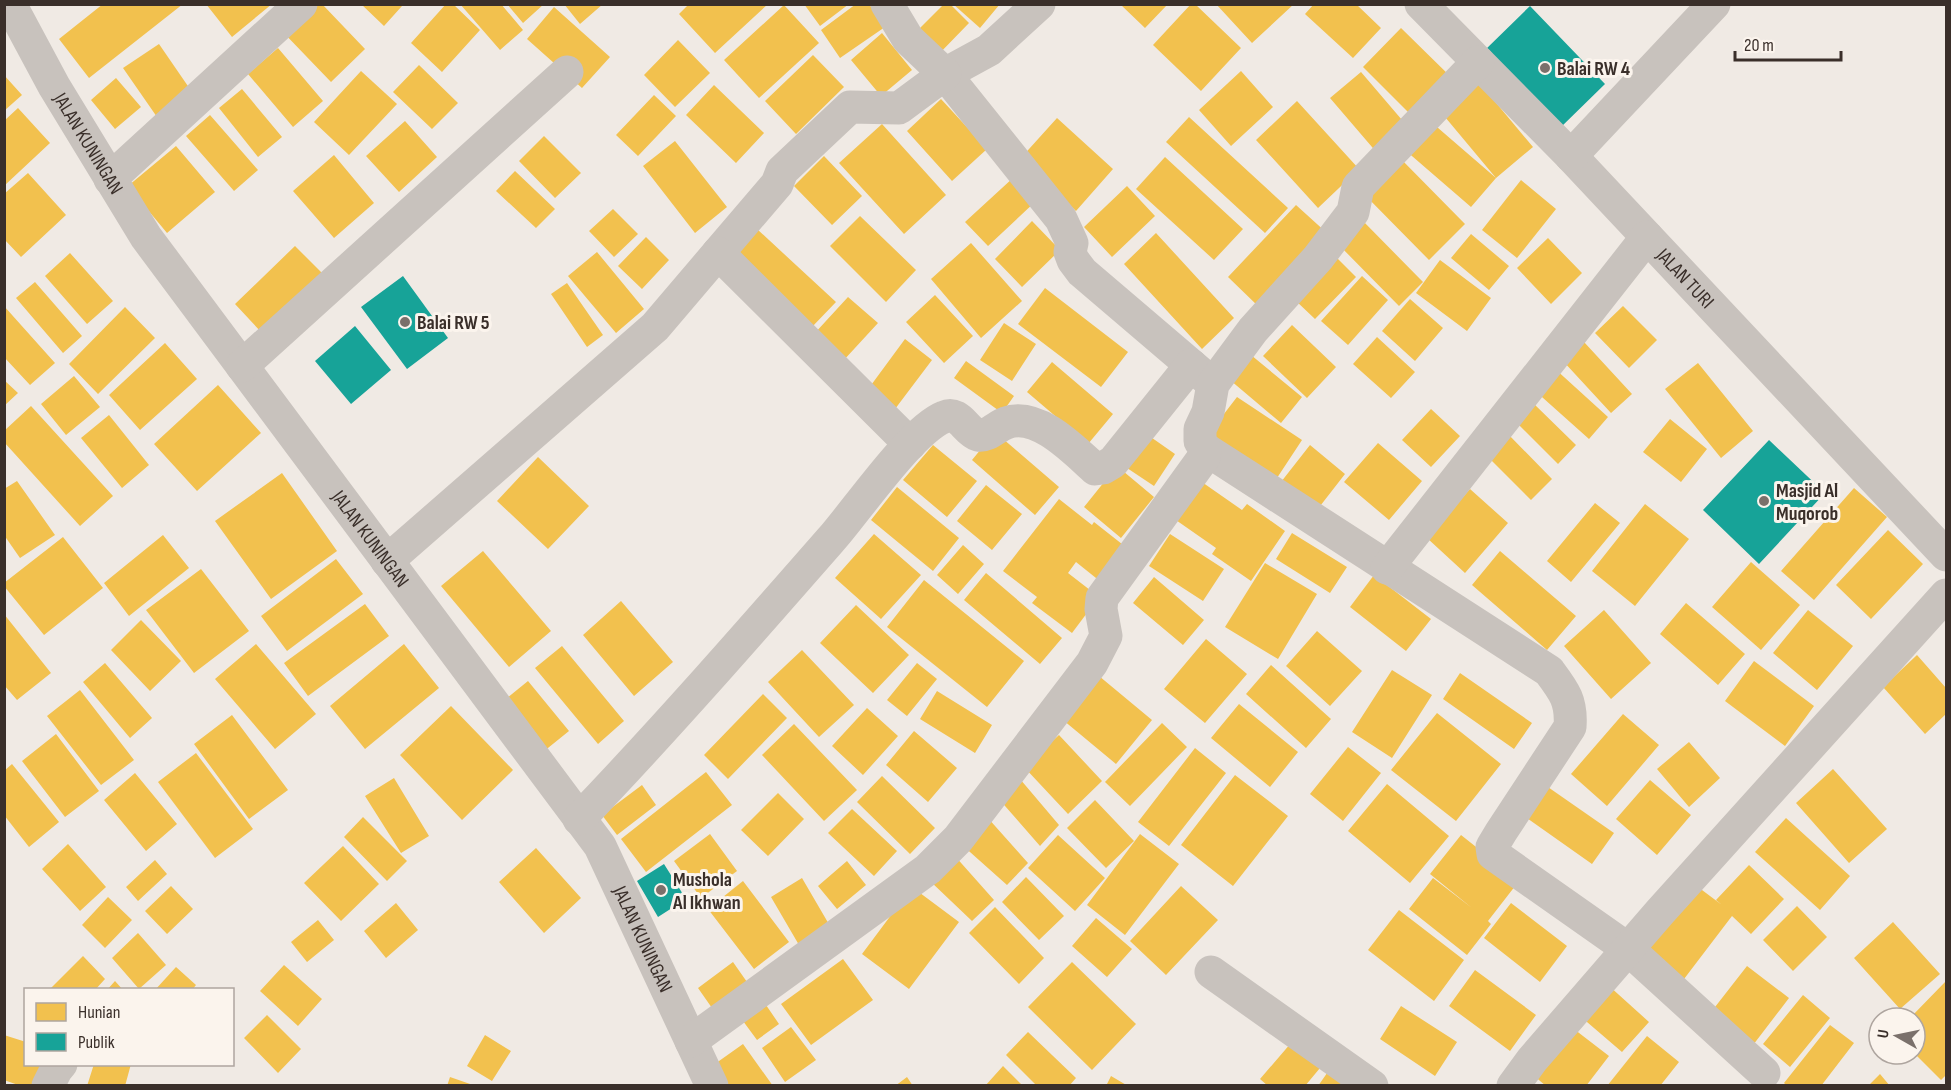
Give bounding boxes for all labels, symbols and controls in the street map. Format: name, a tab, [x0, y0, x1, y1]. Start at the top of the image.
scale bar	[1735, 24, 1842, 62]
text: 20 m	[1744, 35, 1774, 56]
place label: Balai RW 4	[1557, 57, 1630, 81]
marker: Balai RW 4	[1538, 61, 1552, 75]
street label: JALAN KUNINGAN	[47, 88, 128, 199]
street label: JALAN TURI	[1650, 243, 1719, 314]
place label: Balai RW 5	[417, 311, 490, 335]
marker: Balai RW 5	[398, 315, 412, 329]
place label: Masjid Al Muqorob	[1776, 479, 1838, 526]
street label: JALAN KUNINGAN	[326, 485, 414, 592]
marker: Masjid Al Muqorob	[1757, 494, 1771, 508]
place label: Mushola Al Ikhwan	[672, 868, 741, 915]
street label: JALAN KUNINGAN	[607, 881, 678, 996]
marker: Mushola Al Ikhwan	[654, 883, 668, 897]
legend	[24, 988, 234, 1066]
text: Hunian	[78, 1002, 120, 1023]
north arrow	[1867, 1006, 1927, 1066]
text: U	[1874, 1028, 1894, 1039]
text: Publik	[78, 1032, 115, 1053]

